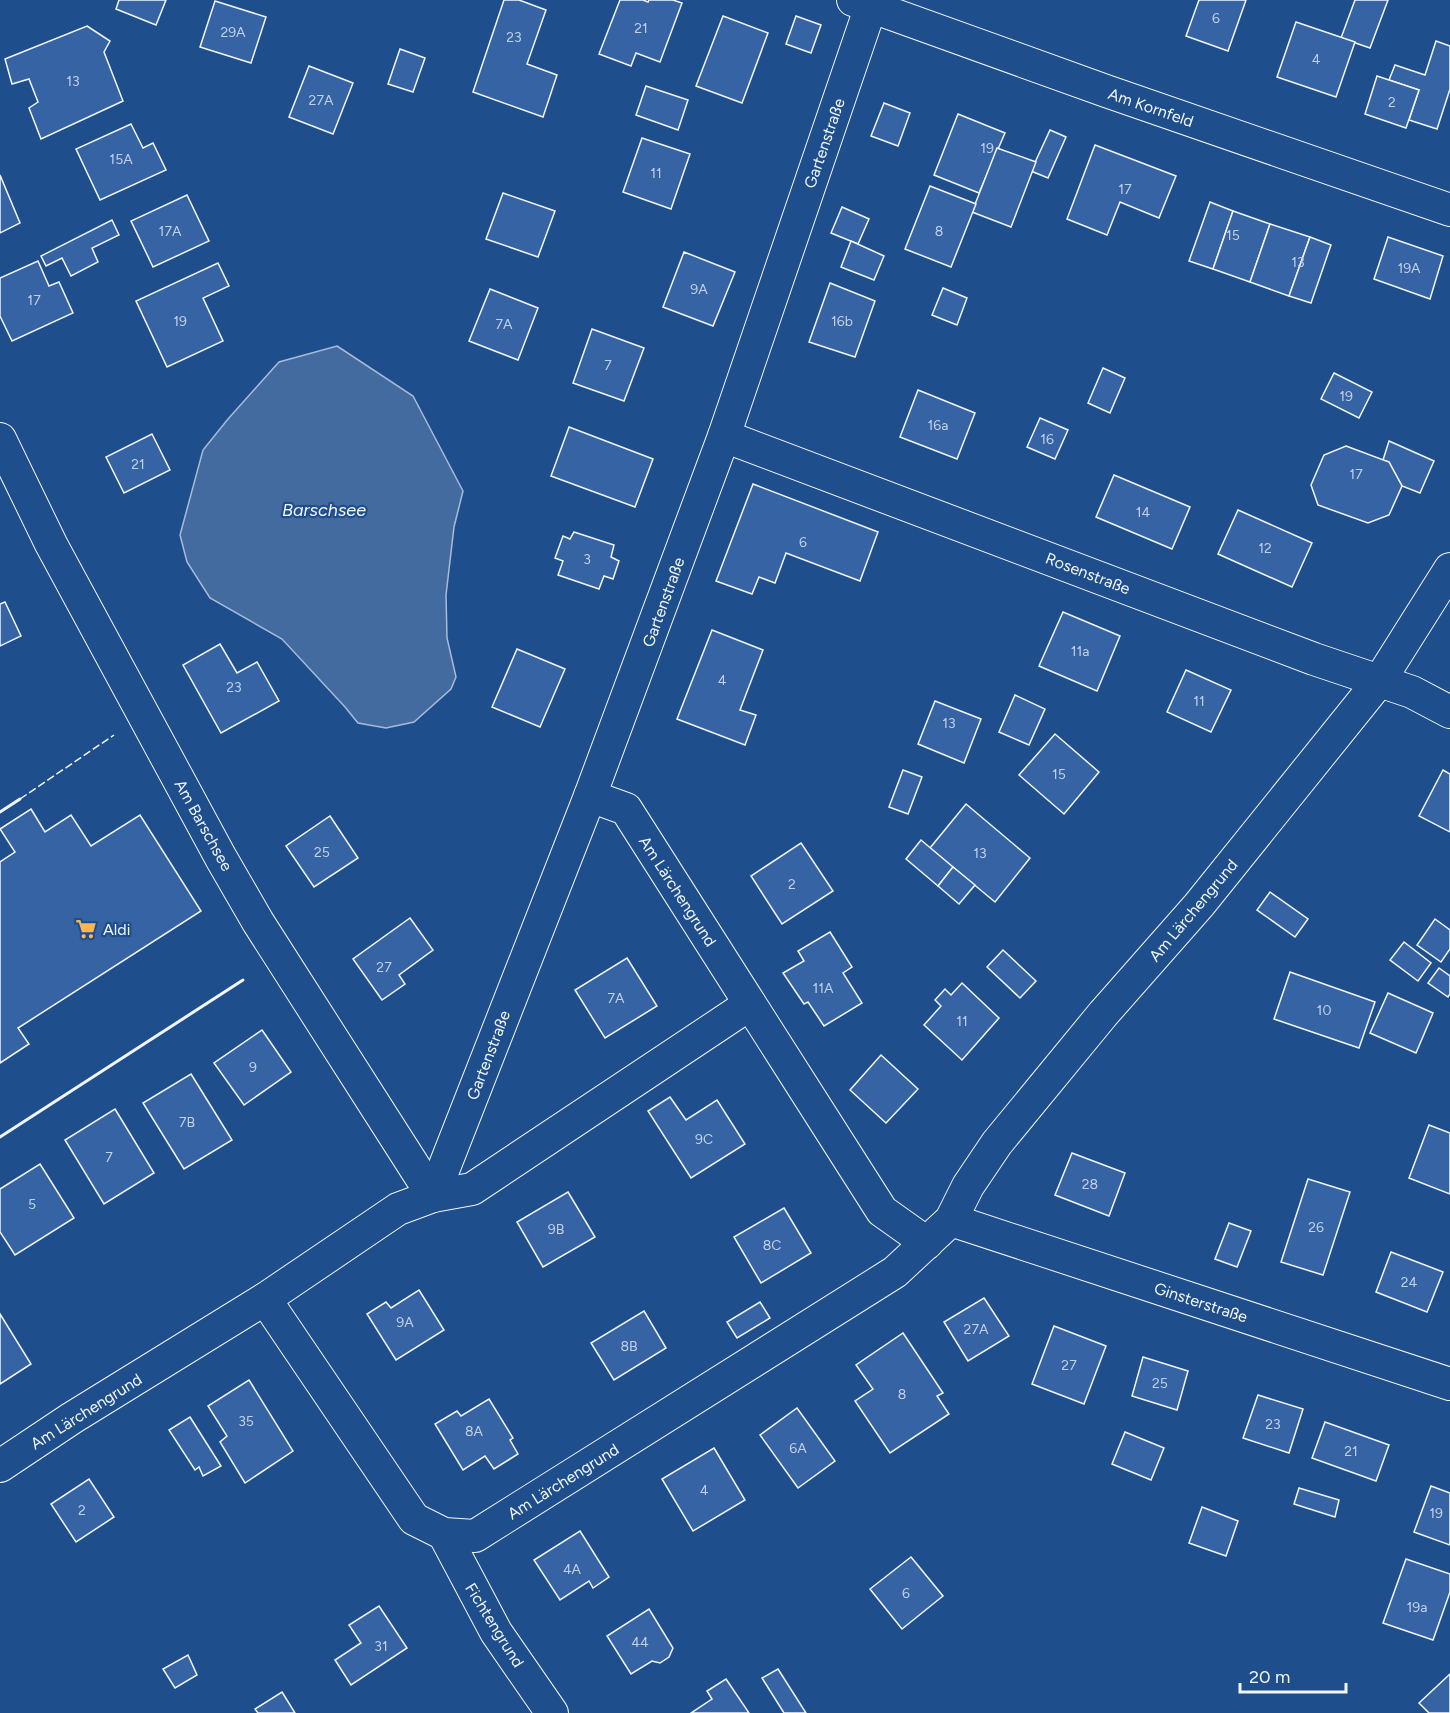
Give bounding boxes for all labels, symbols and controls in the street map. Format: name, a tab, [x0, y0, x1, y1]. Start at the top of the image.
house number: 6	[1212, 10, 1220, 27]
house number: 21	[634, 20, 648, 37]
house number: 29A	[220, 24, 246, 41]
house number: 23	[506, 29, 522, 46]
house number: 4	[1312, 51, 1321, 68]
house number: 13	[66, 73, 80, 90]
street label: Am Kornfeld	[1106, 84, 1196, 131]
house number: 27A	[309, 92, 334, 109]
house number: 2	[1388, 94, 1396, 111]
street label: Gartenstraße	[800, 95, 849, 191]
house number: 19	[980, 140, 994, 157]
house number: 15A	[109, 151, 133, 168]
house number: 11	[650, 165, 662, 182]
house number: 17	[1118, 181, 1132, 198]
house number: 17A	[159, 223, 182, 240]
house number: 8	[935, 223, 943, 240]
house number: 15	[1226, 227, 1240, 244]
house number: 13	[1291, 254, 1305, 271]
house number: 19A	[1397, 260, 1421, 277]
house number: 9A	[690, 281, 708, 298]
house number: 17	[27, 292, 41, 309]
house number: 19	[173, 313, 187, 330]
house number: 16b	[831, 313, 853, 330]
house number: 7A	[496, 316, 513, 333]
house number: 7	[604, 357, 612, 374]
house number: 19	[1339, 388, 1353, 405]
house number: 16a	[928, 417, 948, 434]
house number: 16	[1040, 431, 1054, 448]
house number: 21	[131, 456, 145, 473]
house number: 17	[1349, 466, 1363, 483]
water label: Barschsee	[282, 499, 366, 521]
house number: 14	[1136, 504, 1151, 521]
house number: 6	[799, 534, 807, 551]
house number: 12	[1258, 540, 1272, 557]
street label: Rosenstraße	[1043, 549, 1133, 598]
house number: 3	[583, 551, 591, 568]
street label: Gartenstraße	[638, 554, 689, 650]
house number: 11a	[1071, 643, 1089, 660]
house number: 4	[718, 672, 727, 689]
house number: 23	[226, 679, 242, 696]
house number: 11	[1193, 693, 1205, 710]
house number: 13	[942, 715, 956, 732]
house number: 15	[1052, 766, 1066, 783]
street label: Am Barschsee	[171, 776, 237, 875]
street label: Am Lärchengrund	[635, 833, 720, 950]
house number: 25	[314, 844, 330, 861]
house number: 13	[973, 845, 987, 862]
street label: Am Lärchengrund	[1145, 855, 1242, 965]
house number: 2	[788, 876, 796, 893]
supermarket icon: Aldi	[74, 917, 98, 941]
place label: Aldi	[103, 920, 130, 939]
house number: 27	[376, 959, 392, 976]
house number: 11A	[812, 980, 834, 997]
house number: 7A	[608, 990, 625, 1007]
house number: 10	[1317, 1002, 1331, 1019]
street label: Gartenstraße	[463, 1008, 514, 1103]
house number: 11	[956, 1013, 968, 1030]
house number: 9	[249, 1059, 257, 1076]
house number: 7B	[179, 1114, 195, 1131]
house number: 9C	[695, 1131, 713, 1148]
house number: 7	[105, 1149, 113, 1166]
house number: 28	[1082, 1176, 1098, 1193]
house number: 5	[28, 1196, 36, 1213]
house number: 26	[1308, 1219, 1324, 1236]
house number: 9B	[548, 1221, 564, 1238]
house number: 8C	[763, 1237, 781, 1254]
house number: 24	[1401, 1274, 1418, 1291]
street label: Ginsterstraße	[1152, 1278, 1250, 1327]
house number: 9A	[396, 1314, 414, 1331]
house number: 27A	[964, 1321, 989, 1338]
house number: 8B	[620, 1338, 638, 1355]
house number: 27	[1061, 1357, 1077, 1374]
street label: Am Lärchengrund	[27, 1370, 145, 1453]
house number: 25	[1152, 1375, 1168, 1392]
house number: 8	[898, 1386, 906, 1403]
house number: 35	[238, 1413, 254, 1430]
house number: 23	[1265, 1416, 1281, 1433]
house number: 8A	[465, 1423, 484, 1440]
street label: Am Lärchengrund	[504, 1440, 622, 1523]
house number: 6A	[789, 1440, 807, 1457]
house number: 21	[1344, 1443, 1358, 1460]
house number: 4	[700, 1482, 709, 1499]
house number: 2	[78, 1502, 86, 1519]
house number: 19	[1429, 1505, 1443, 1522]
house number: 4A	[563, 1561, 582, 1578]
street label: Fichtengrund	[461, 1580, 528, 1671]
house number: 6	[902, 1585, 910, 1602]
house number: 19a	[1407, 1599, 1427, 1616]
house number: 44	[631, 1634, 649, 1651]
house number: 31	[374, 1638, 388, 1655]
scale bar	[1240, 1656, 1346, 1694]
text: 20 m	[1249, 1666, 1290, 1688]

